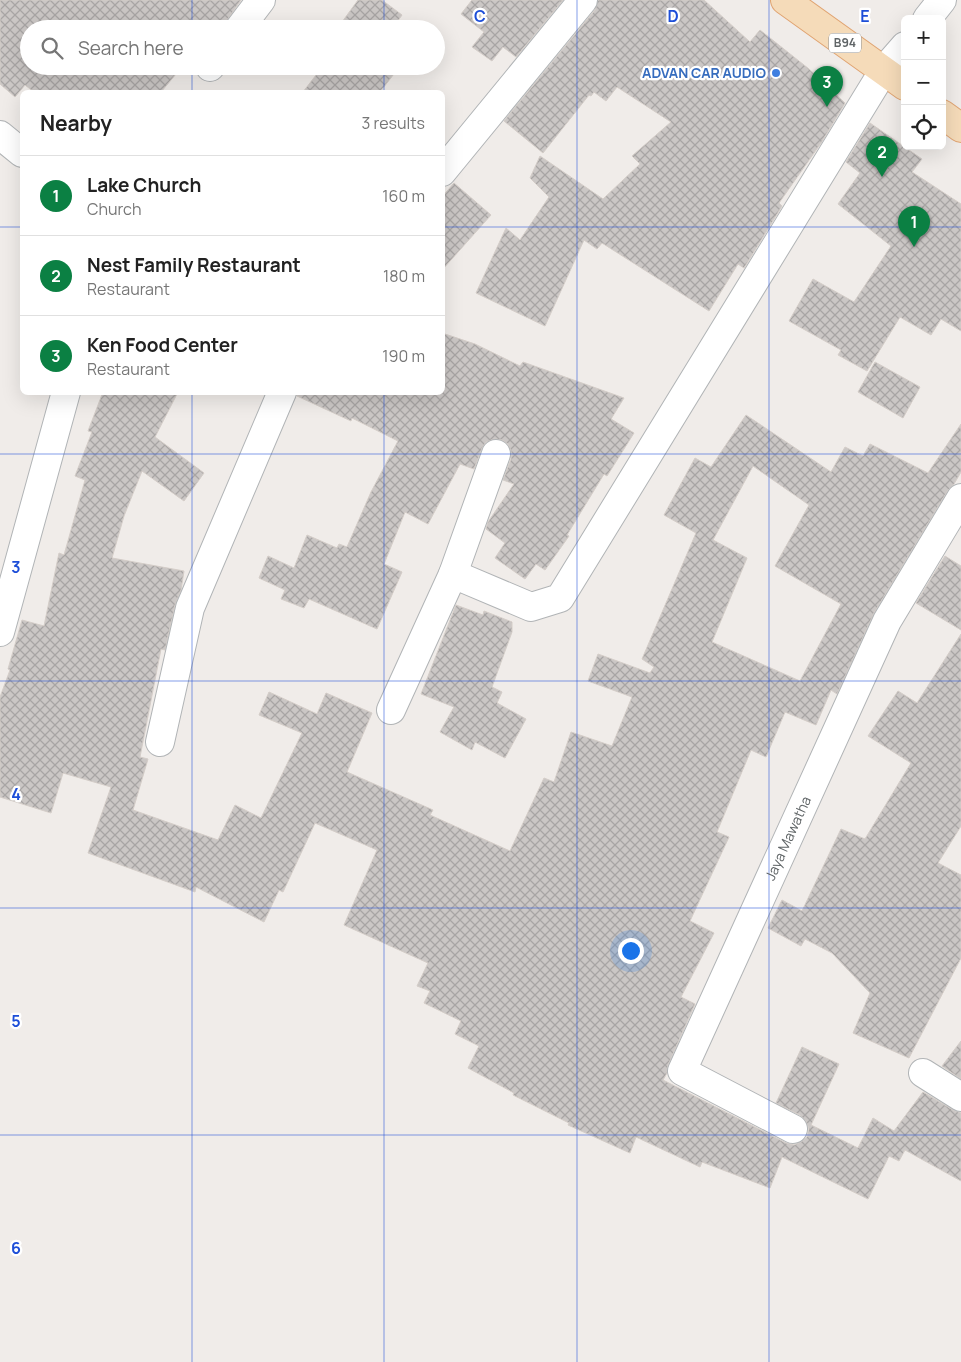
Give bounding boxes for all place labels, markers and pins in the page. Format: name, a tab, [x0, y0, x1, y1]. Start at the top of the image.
place label: ADVAN CAR AUDIO	[642, 63, 767, 82]
pin: 3	[811, 66, 843, 107]
marker: ADVAN CAR AUDIO	[770, 67, 782, 79]
pin: 2	[866, 136, 898, 177]
pin: 1	[898, 206, 930, 247]

